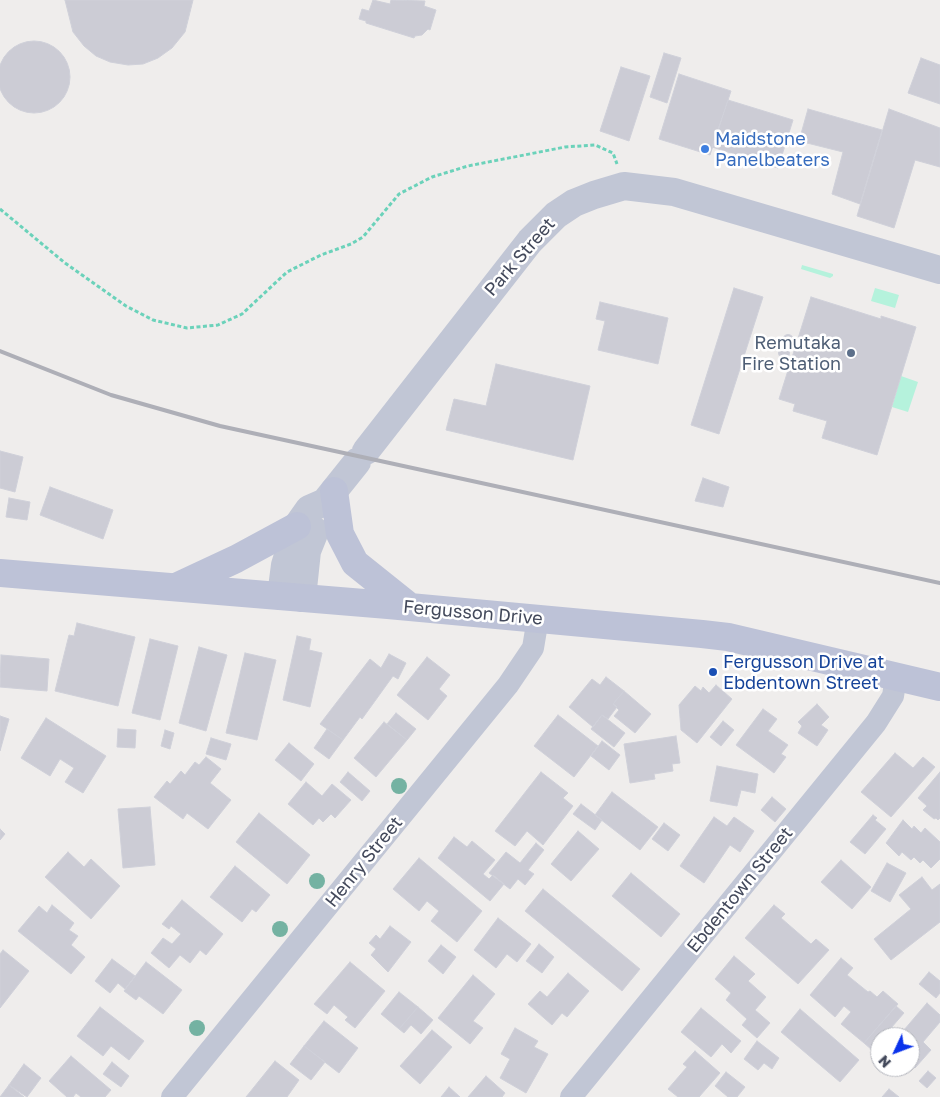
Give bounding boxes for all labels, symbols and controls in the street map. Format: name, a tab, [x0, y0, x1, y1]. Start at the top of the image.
place label: Maidstone Panelbeaters	[715, 128, 830, 170]
marker: Maidstone Panelbeaters	[699, 143, 711, 155]
street label: Park Street	[480, 213, 560, 301]
place label: Remutaka Fire Station	[741, 332, 841, 374]
marker: Remutaka Fire Station	[845, 347, 857, 359]
street label: Fergusson Drive	[402, 596, 544, 630]
place label: Fergusson Drive at Ebdentown Street	[723, 651, 885, 694]
marker: Fergusson Drive at Ebdentown Street	[707, 666, 719, 678]
street label: Henry Street	[321, 812, 407, 912]
street label: Ebdentown Street	[683, 823, 797, 957]
north arrow	[870, 1027, 920, 1077]
text: N	[875, 1052, 894, 1072]

